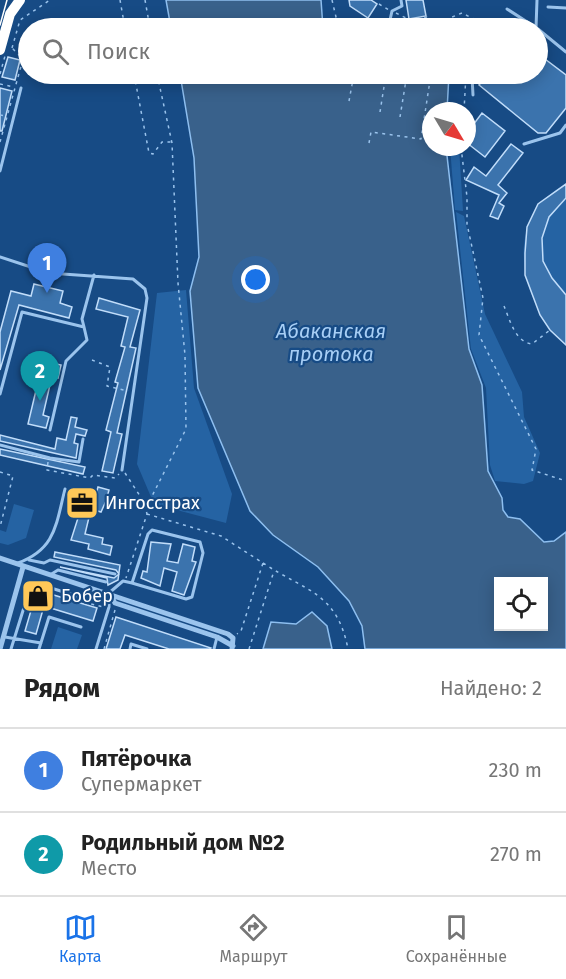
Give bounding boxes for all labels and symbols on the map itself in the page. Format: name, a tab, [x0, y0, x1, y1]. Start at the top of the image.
north arrow	[422, 102, 476, 156]
pin: 1	[28, 244, 66, 293]
your location	[241, 265, 270, 294]
water label: Абаканская протока	[275, 319, 386, 366]
pin: 2	[20, 352, 60, 401]
office icon: Ингосстрах	[64, 485, 100, 521]
place label: Ингосстрах	[105, 492, 200, 514]
shop icon: Бобер	[20, 578, 56, 614]
place label: Бобер	[61, 585, 113, 607]

